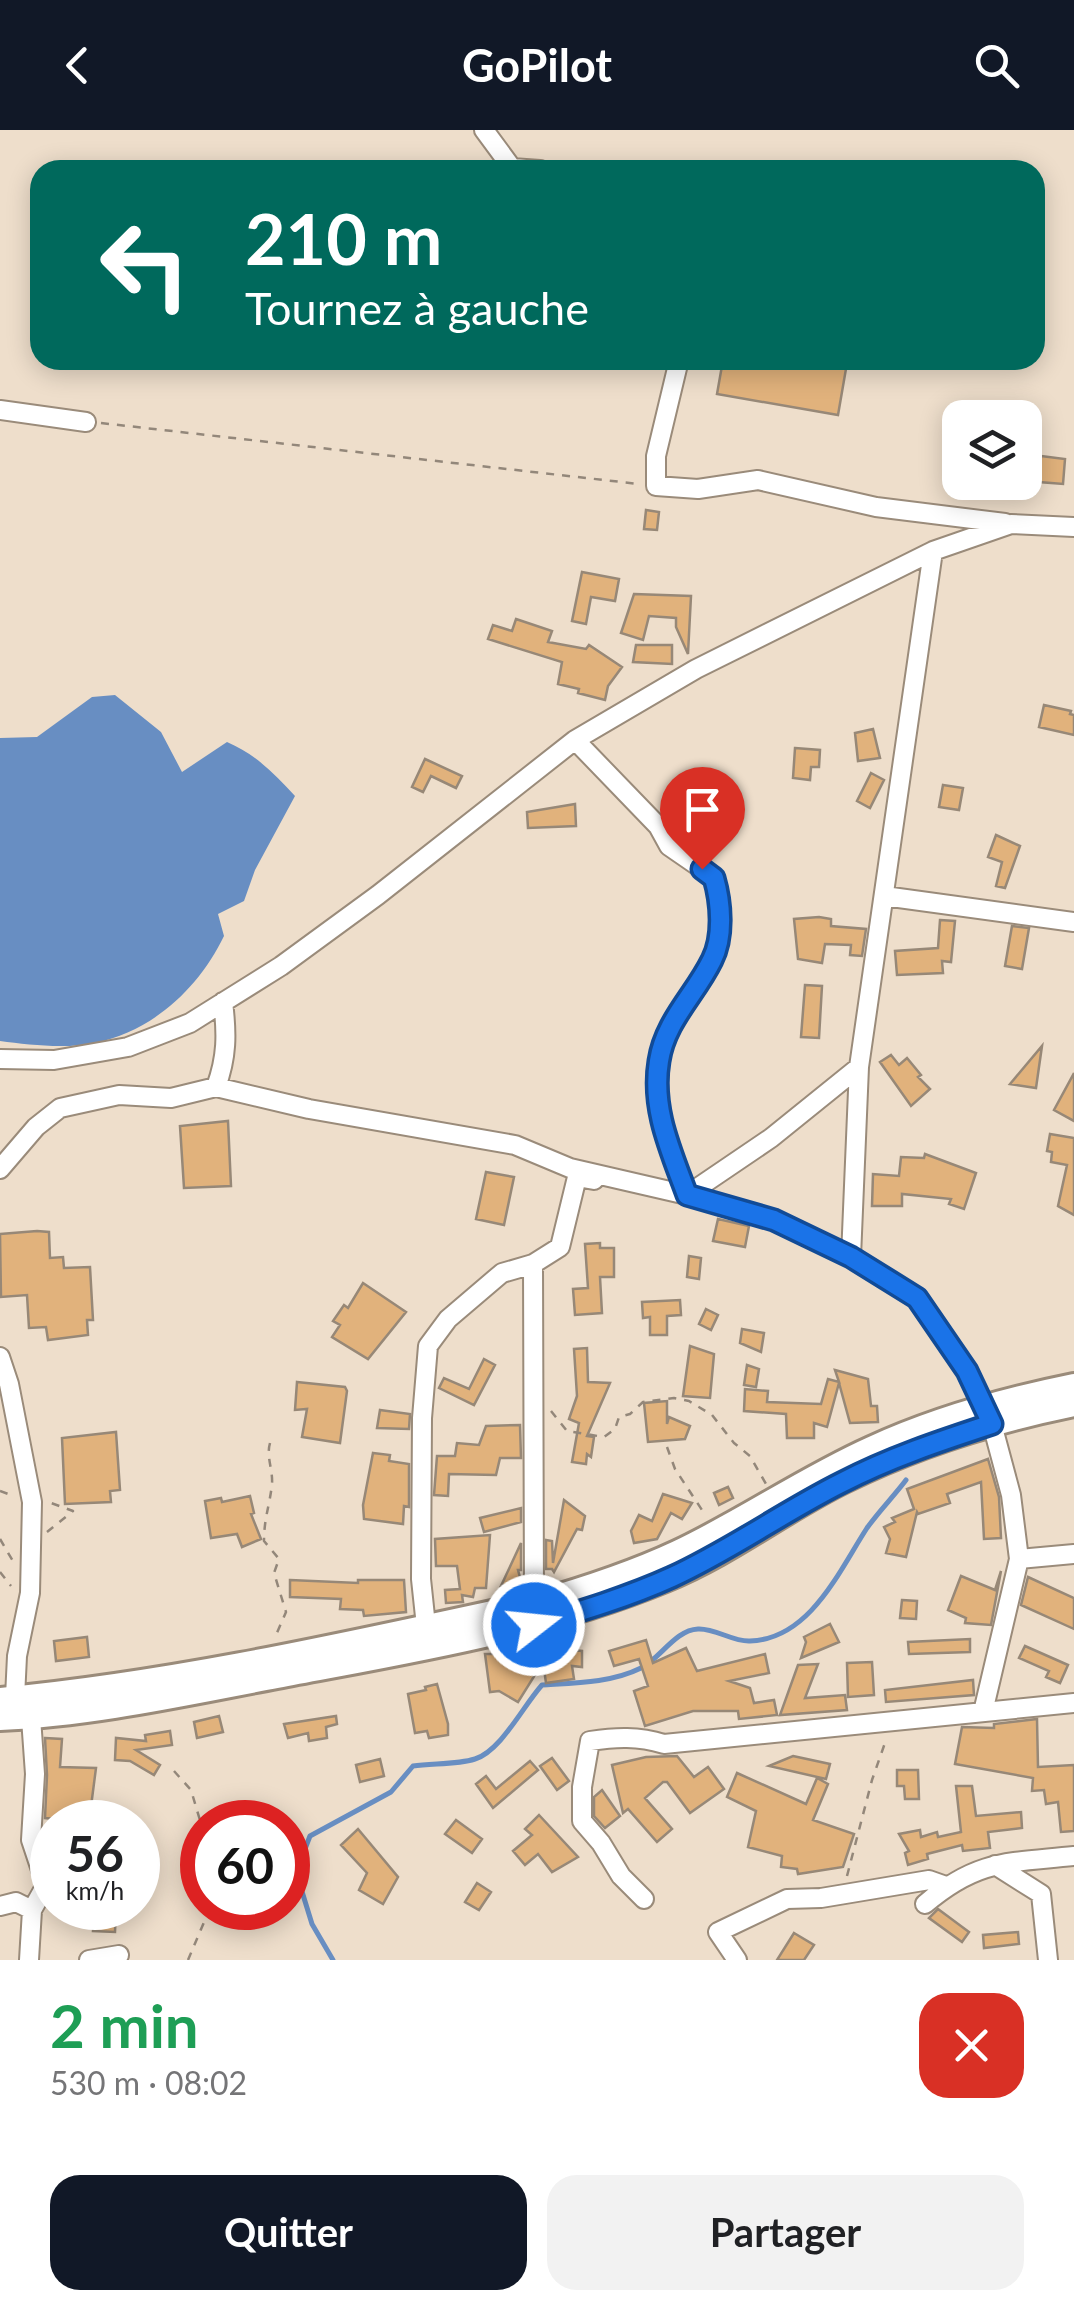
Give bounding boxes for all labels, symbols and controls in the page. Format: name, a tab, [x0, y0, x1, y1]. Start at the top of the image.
icon: back	[50, 38, 105, 93]
text: GoPilot	[462, 38, 612, 92]
icon: search	[969, 38, 1024, 93]
text: 210 m	[245, 196, 442, 280]
icon: left	[80, 200, 210, 330]
text: Tournez à gauche	[245, 281, 589, 335]
map controls	[942, 400, 1042, 500]
button: layers	[942, 400, 1042, 500]
pin	[660, 767, 745, 870]
icon: arrive	[675, 782, 730, 837]
position arrow	[482, 1573, 586, 1677]
speed limit sign: 60	[180, 1800, 310, 1930]
text: 56	[66, 1823, 124, 1883]
text: km/h	[66, 1875, 124, 1905]
text: 2 min	[50, 1989, 199, 2061]
button: close	[919, 1993, 1024, 2098]
text: 530 m · 08:02	[50, 2063, 247, 2102]
button: Quitter	[50, 2175, 527, 2290]
button: Partager	[547, 2175, 1024, 2290]

